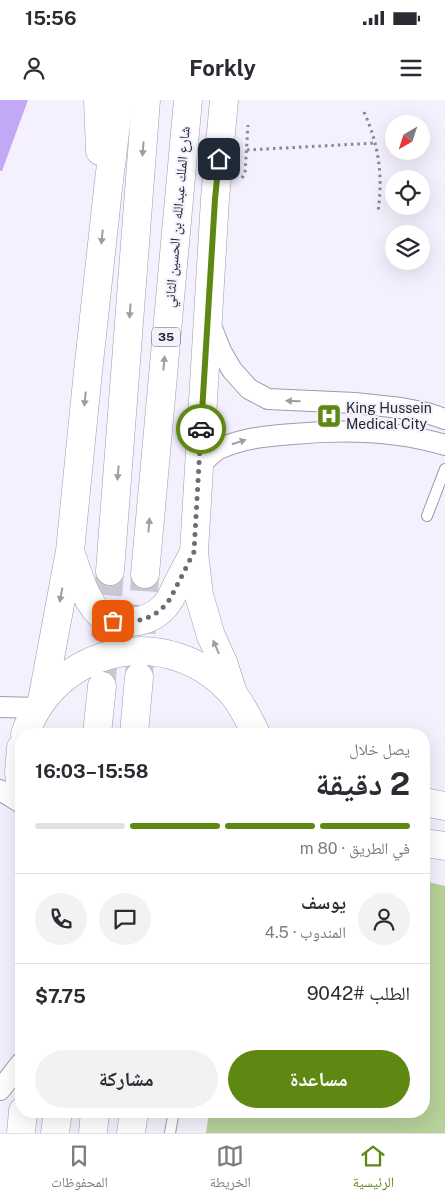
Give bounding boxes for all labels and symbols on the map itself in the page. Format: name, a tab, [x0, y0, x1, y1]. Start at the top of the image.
north arrow	[385, 115, 430, 160]
street label: شارع الملك عبدالله بن الحسين الثاني	[161, 126, 196, 309]
pin	[198, 138, 240, 180]
one-way arrow	[138, 141, 146, 157]
one-way arrow	[98, 229, 106, 245]
one-way arrow	[126, 303, 134, 319]
road number: 35	[152, 328, 180, 346]
one-way arrow	[160, 355, 168, 371]
one-way arrow	[81, 391, 89, 407]
one-way arrow	[285, 396, 301, 404]
place label: King Hussein Medical City	[346, 400, 432, 432]
hospital icon: King Hussein Medical City	[316, 403, 342, 429]
courier	[176, 404, 226, 454]
one-way arrow	[232, 437, 247, 445]
one-way arrow	[114, 465, 122, 481]
one-way arrow	[145, 517, 153, 533]
one-way arrow	[57, 587, 65, 602]
pin	[92, 600, 134, 642]
one-way arrow	[212, 640, 220, 654]

